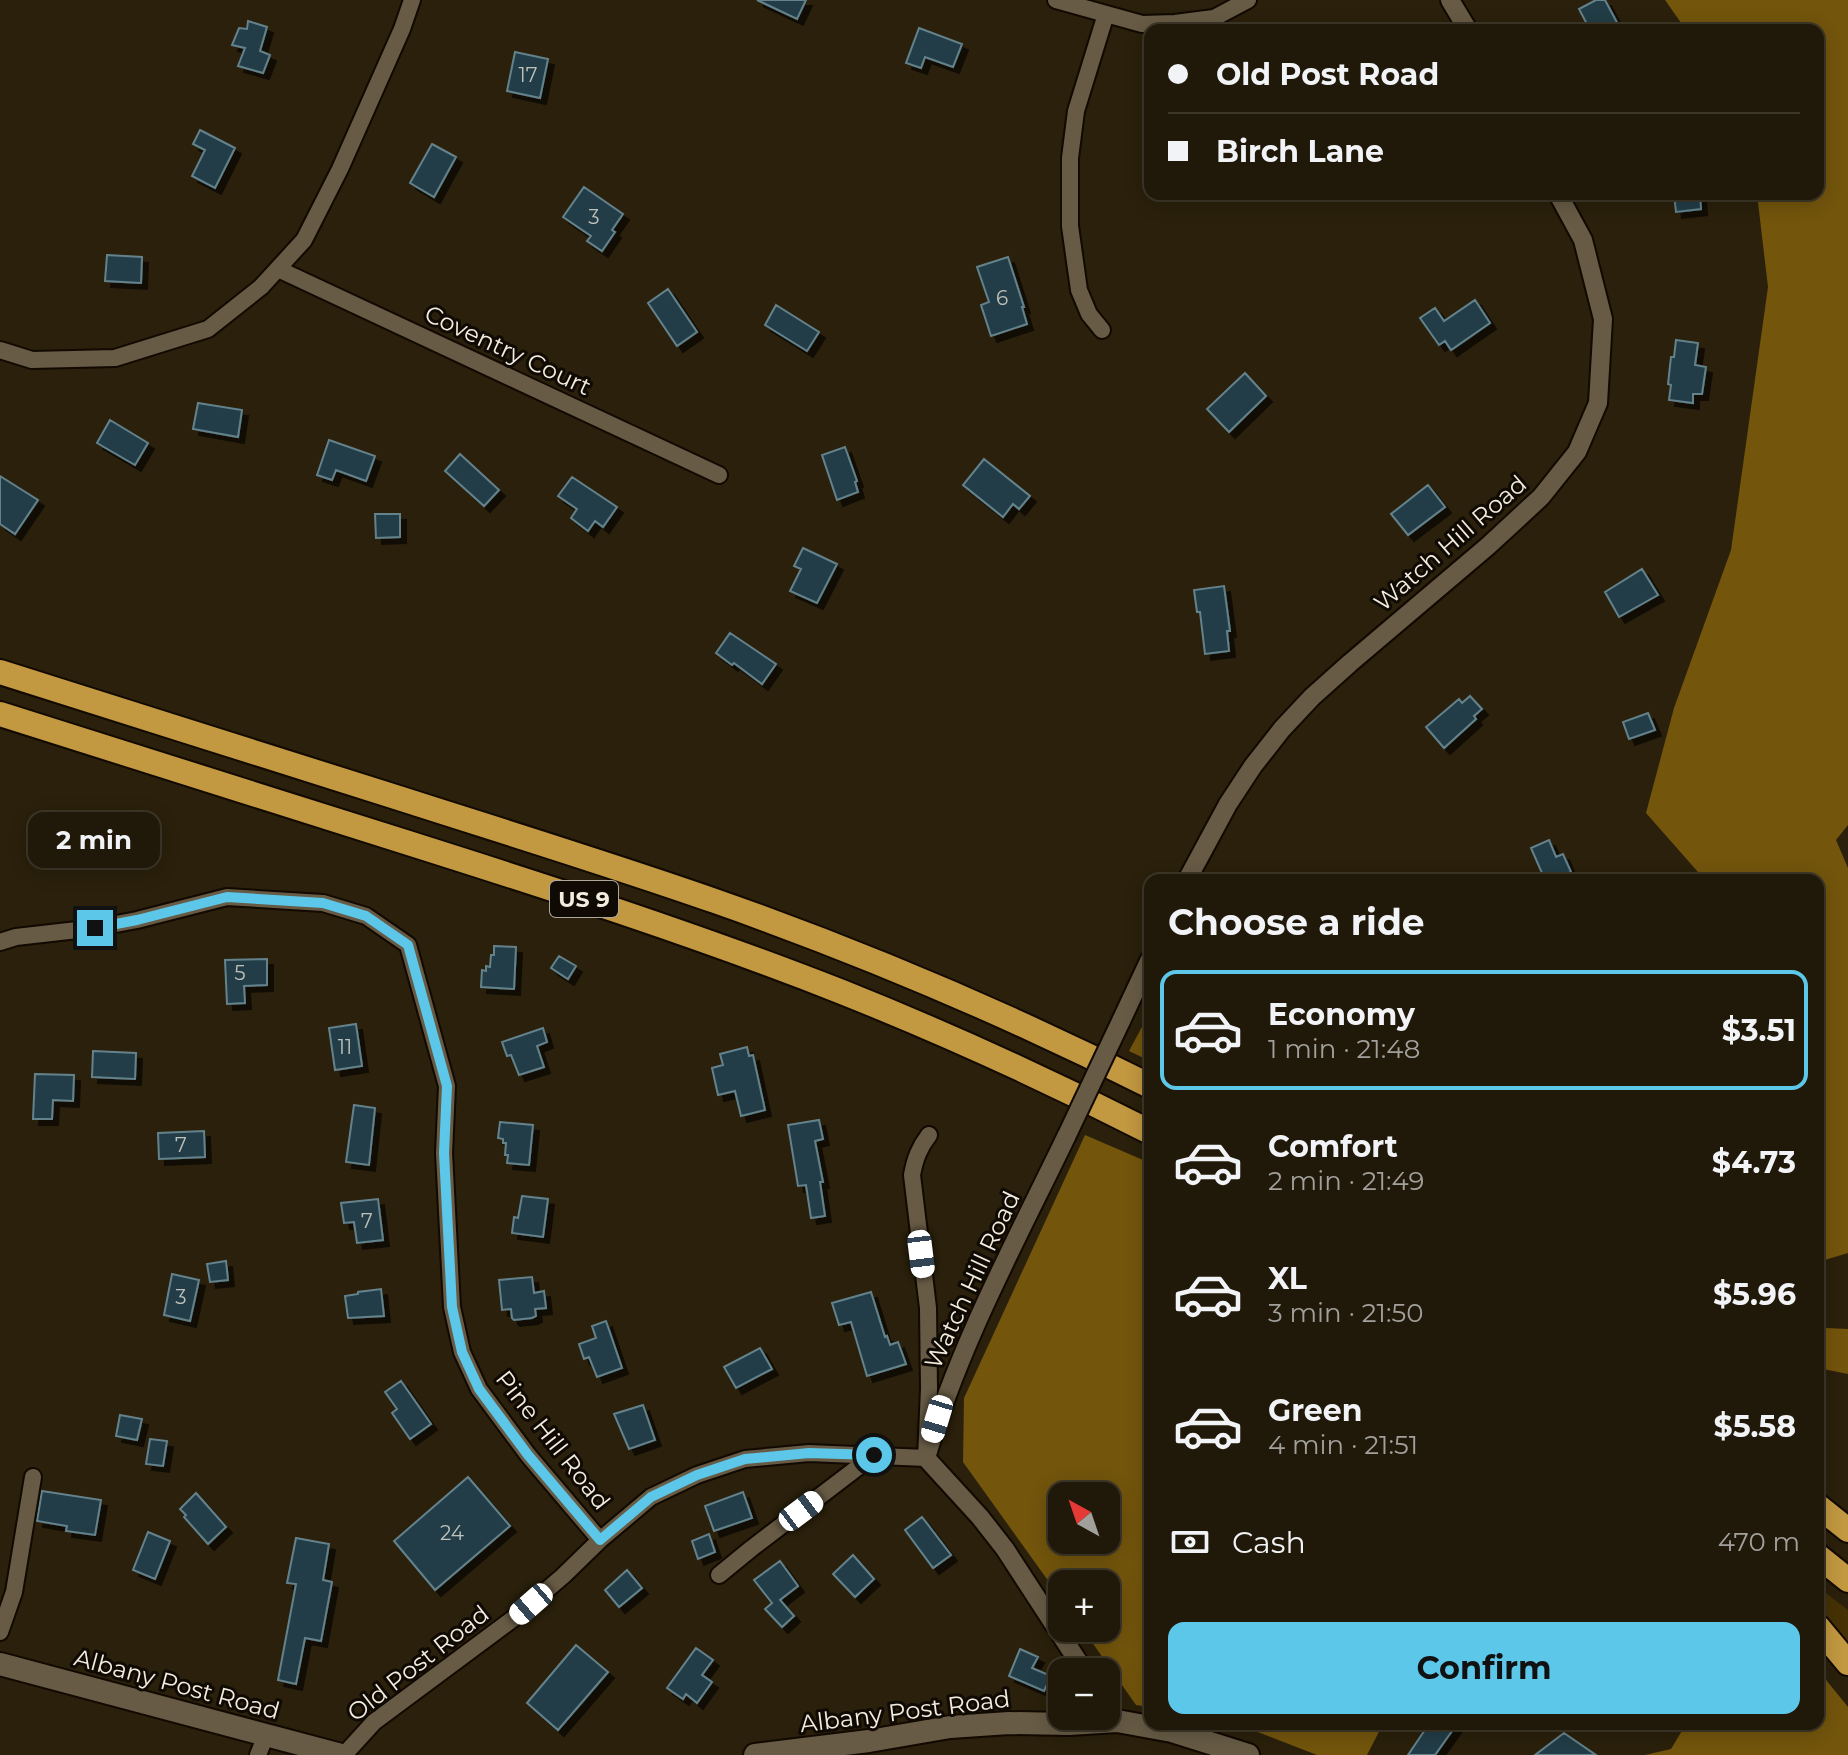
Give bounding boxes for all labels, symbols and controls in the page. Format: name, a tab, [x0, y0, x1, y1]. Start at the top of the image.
text: Old Post Road	[1216, 56, 1439, 93]
house number: 17	[519, 63, 538, 87]
text: Birch Lane	[1216, 133, 1384, 170]
house number: 3	[588, 205, 600, 229]
house number: 6	[996, 286, 1008, 310]
street label: Coventry Court	[420, 299, 596, 401]
street label: Watch Hill Road	[1368, 469, 1532, 617]
callout: 2 min	[29, 812, 161, 868]
text: 2 min	[56, 824, 132, 856]
road number: US 9	[550, 881, 618, 917]
text: Choose a ride	[1168, 900, 1425, 944]
route end	[77, 910, 113, 946]
house number: 5	[234, 961, 246, 985]
icon: car	[1172, 994, 1244, 1066]
text: Economy	[1268, 996, 1415, 1033]
text: $3.51	[1722, 1012, 1796, 1049]
text: 1 min · 21:48	[1268, 1033, 1420, 1065]
house number: 11	[338, 1035, 352, 1059]
icon: car	[1172, 1126, 1244, 1198]
text: Comfort	[1268, 1128, 1398, 1165]
house number: 7	[175, 1133, 187, 1157]
text: $4.73	[1712, 1144, 1796, 1181]
text: 2 min · 21:49	[1268, 1165, 1424, 1197]
street label: Watch Hill Road	[918, 1187, 1026, 1373]
house number: 7	[361, 1209, 373, 1233]
car	[906, 1229, 936, 1279]
icon: car	[1172, 1258, 1244, 1330]
text: XL	[1268, 1260, 1307, 1297]
text: $5.96	[1713, 1276, 1796, 1313]
house number: 3	[175, 1285, 187, 1309]
text: 3 min · 21:50	[1268, 1297, 1423, 1329]
street label: Pine Hill Road	[490, 1365, 616, 1515]
icon: car	[1172, 1390, 1244, 1462]
text: Green	[1268, 1392, 1362, 1429]
car	[919, 1393, 955, 1445]
text: $5.58	[1714, 1408, 1796, 1445]
text: 4 min · 21:51	[1268, 1429, 1418, 1461]
route start	[856, 1437, 892, 1473]
north arrow	[1048, 1482, 1120, 1554]
map controls	[1048, 1482, 1120, 1730]
car	[775, 1487, 827, 1535]
icon: cash	[1168, 1520, 1212, 1564]
house number: 24	[440, 1521, 464, 1545]
text: Cash	[1232, 1524, 1306, 1561]
text: 470 m	[1718, 1526, 1800, 1558]
button: +	[1048, 1570, 1120, 1642]
car	[505, 1579, 557, 1629]
street label: Old Post Road	[341, 1599, 495, 1727]
button: Confirm	[1168, 1622, 1800, 1714]
street label: Albany Post Road	[71, 1643, 283, 1725]
button: −	[1048, 1658, 1120, 1730]
street label: Albany Post Road	[798, 1684, 1012, 1738]

